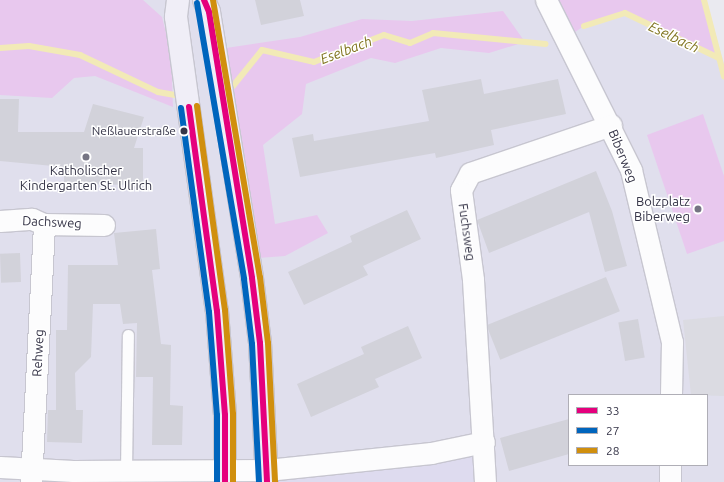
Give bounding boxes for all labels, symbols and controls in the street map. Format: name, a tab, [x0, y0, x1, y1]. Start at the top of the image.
water label: Eselbach	[646, 18, 702, 56]
water label: Eselbach	[318, 32, 374, 68]
place label: Neßlauerstraße	[92, 124, 176, 138]
marker: Neßlauerstraße	[179, 126, 189, 136]
street label: Biberweg	[605, 127, 641, 185]
marker: Katholischer Kindergarten St. Ulrich	[81, 152, 91, 162]
place label: Katholischer Kindergarten St. Ulrich	[20, 163, 152, 194]
place label: Bolzplatz Biberweg	[634, 194, 690, 225]
street label: Fuchsweg	[455, 202, 479, 262]
marker: Bolzplatz Biberweg	[693, 204, 703, 214]
street label: Dachsweg	[22, 213, 82, 231]
street label: Rehweg	[29, 329, 47, 377]
legend	[568, 394, 708, 466]
text: 33	[606, 404, 620, 417]
text: 27	[606, 424, 620, 437]
text: 28	[606, 444, 620, 457]

